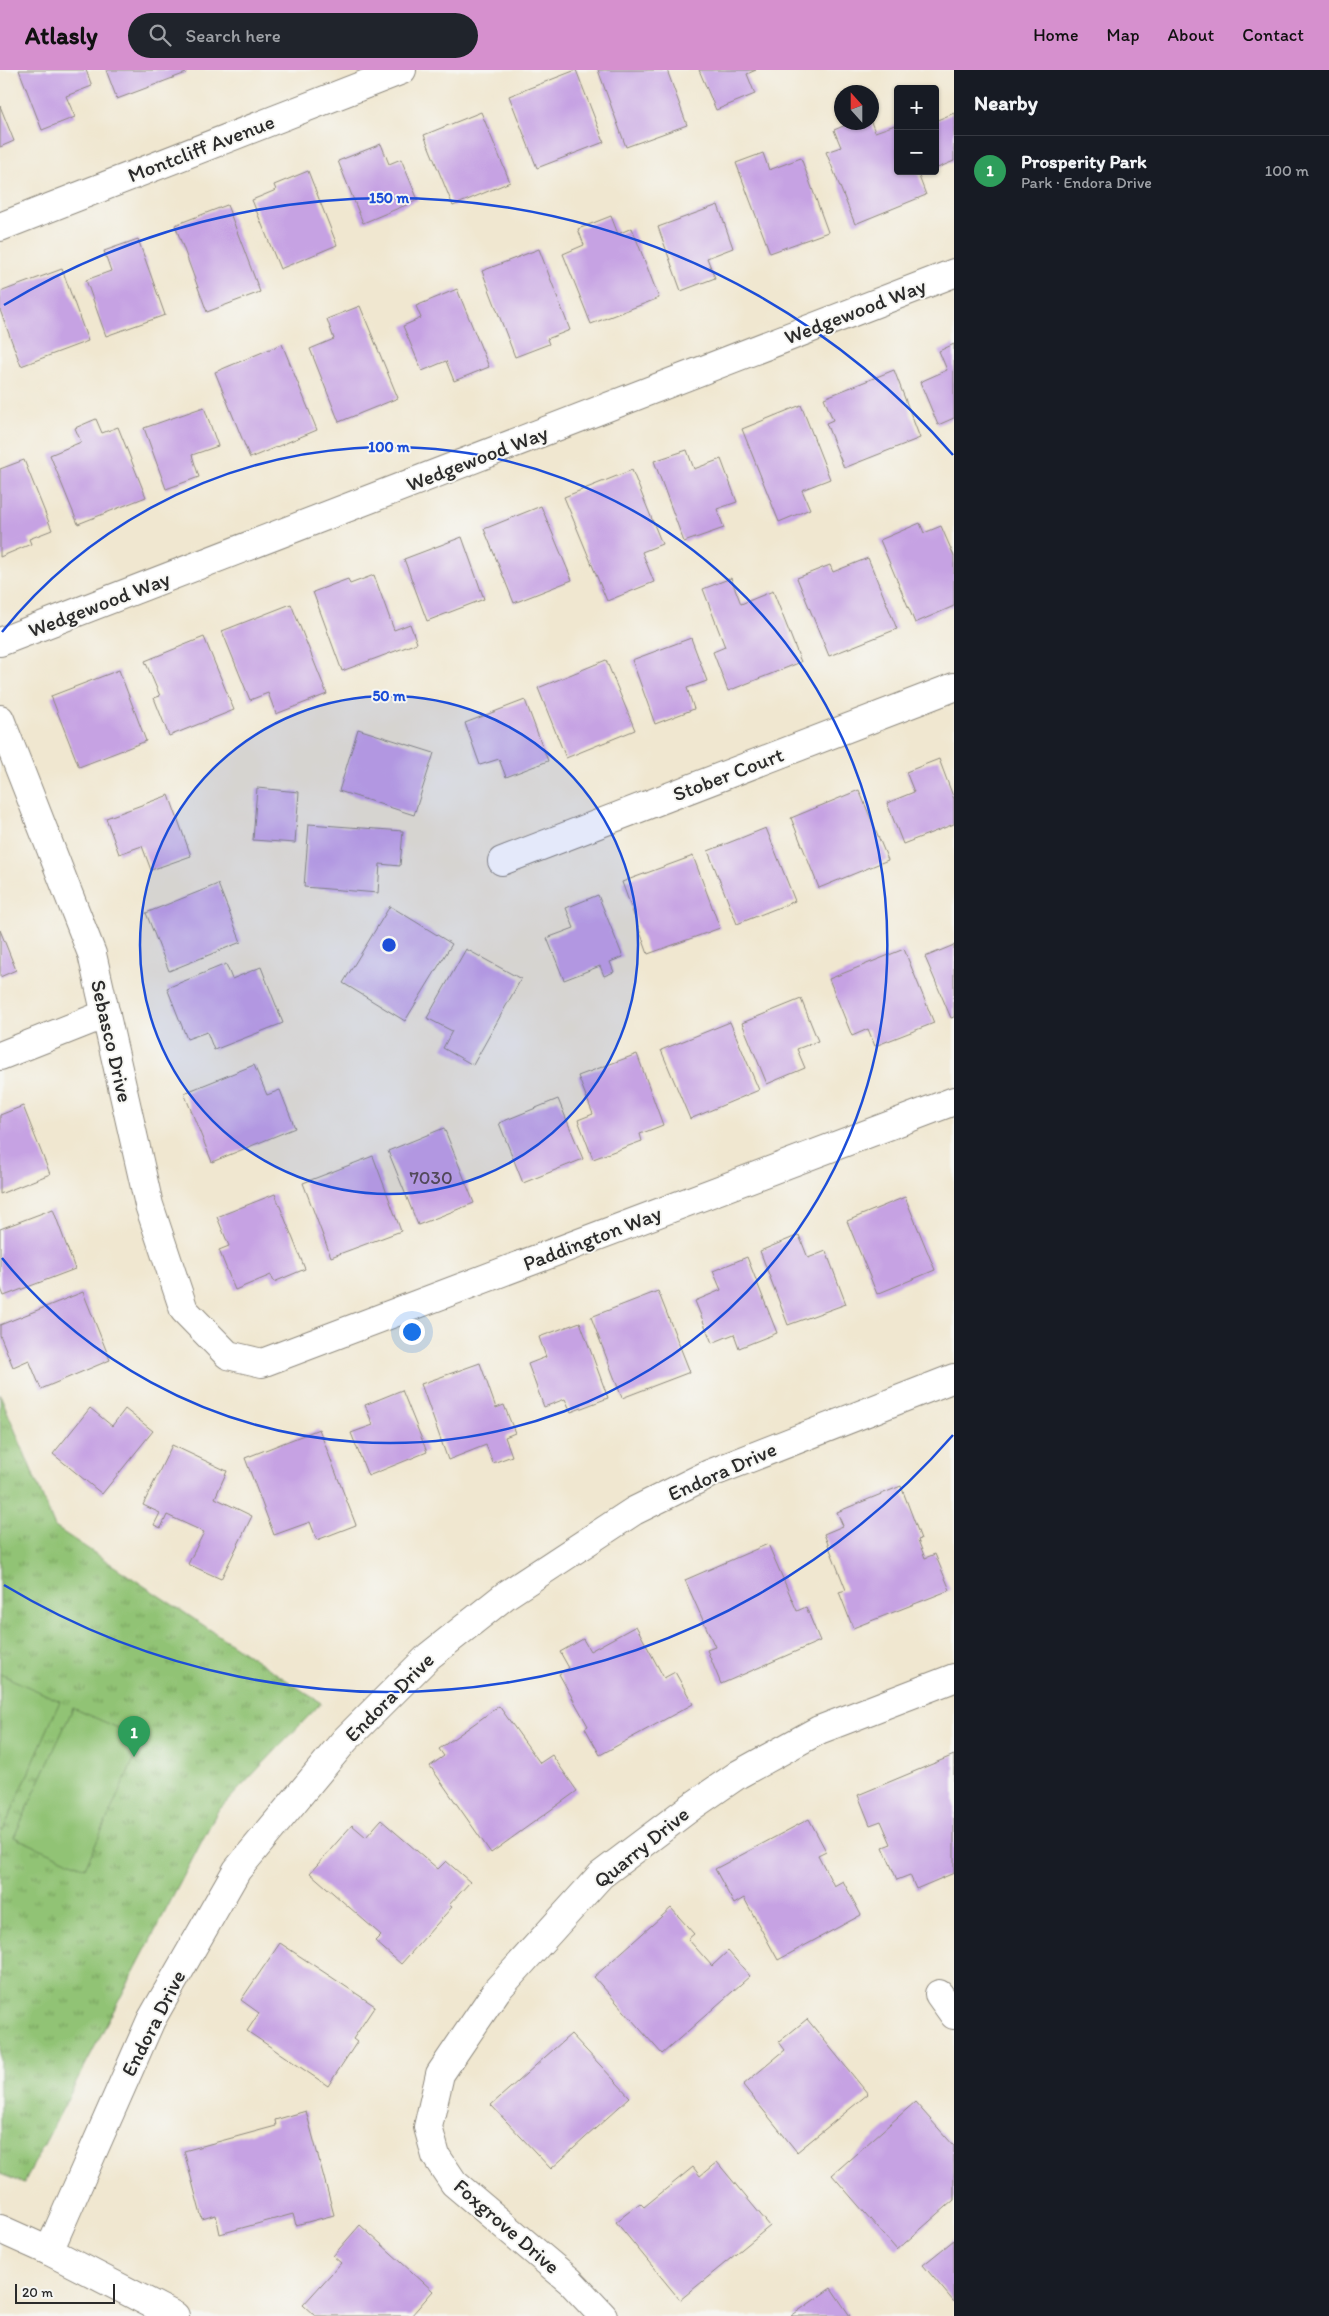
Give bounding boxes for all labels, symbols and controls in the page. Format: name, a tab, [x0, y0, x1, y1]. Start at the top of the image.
search box	[128, 13, 478, 58]
text: Atlasly	[25, 21, 98, 50]
icon: search	[146, 21, 174, 49]
text: Search here	[186, 24, 281, 47]
text: Home	[1033, 24, 1079, 46]
text: Map	[1107, 24, 1140, 46]
text: About	[1168, 24, 1214, 46]
text: Contact	[1242, 24, 1304, 46]
north arrow	[834, 85, 879, 130]
map controls	[894, 85, 939, 175]
button: +	[894, 85, 939, 130]
text: Nearby	[974, 90, 1038, 115]
street label: Montcliff Avenue	[124, 109, 278, 187]
button: −	[894, 130, 939, 175]
text: Prosperity Park	[1021, 150, 1147, 173]
text: 1	[986, 161, 994, 180]
text: 100 m	[1265, 161, 1309, 180]
text: Park · Endora Drive	[1021, 173, 1152, 192]
text: 150 m	[369, 189, 409, 207]
street label: Wedgewood Way	[781, 272, 929, 349]
street label: Wedgewood Way	[403, 419, 551, 496]
text: 100 m	[368, 438, 410, 456]
street label: Wedgewood Way	[25, 565, 173, 642]
text: 50 m	[372, 687, 406, 705]
street label: Stober Court	[669, 741, 787, 807]
centre of rings	[380, 936, 398, 954]
street label: Sebasco Drive	[86, 977, 138, 1105]
house number: 7030	[409, 1166, 453, 1189]
street label: Paddington Way	[519, 1200, 665, 1276]
your location	[399, 1319, 425, 1345]
street label: Endora Drive	[664, 1436, 780, 1506]
street label: Endora Drive	[339, 1647, 439, 1747]
pin: 1	[118, 1716, 150, 1757]
street label: Quarry Drive	[588, 1801, 694, 1893]
street label: Endora Drive	[116, 1966, 190, 2080]
street label: Foxgrove Drive	[449, 2173, 565, 2279]
scale bar	[15, 2281, 115, 2304]
text: 20 m	[22, 2284, 53, 2301]

